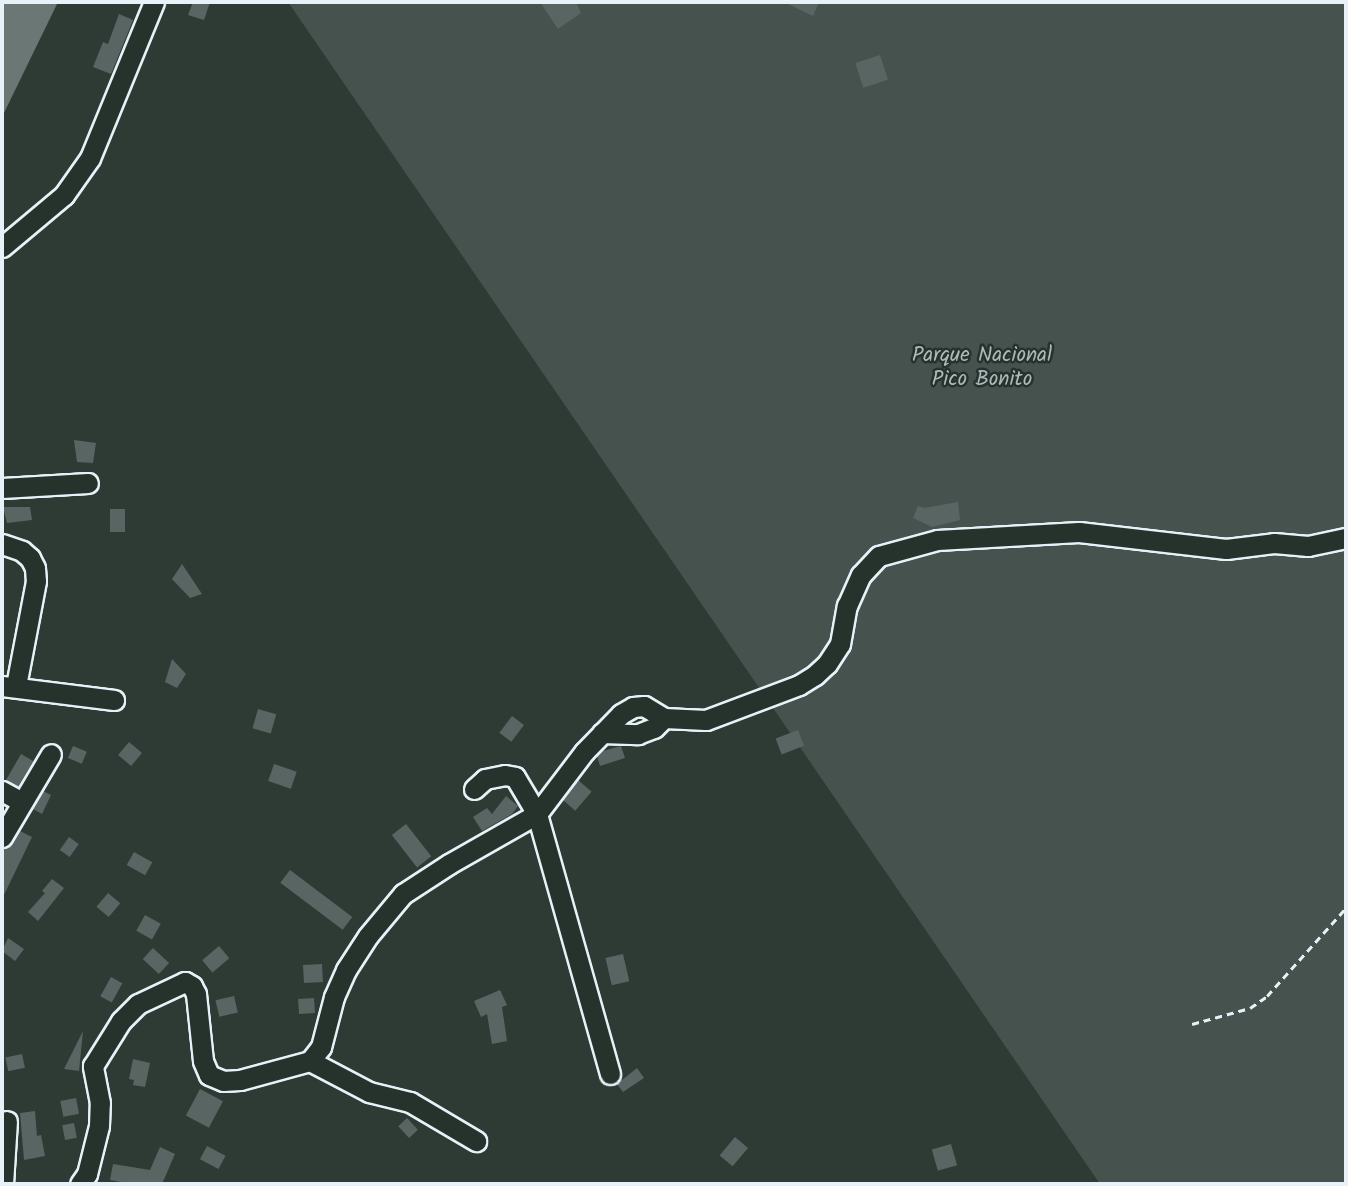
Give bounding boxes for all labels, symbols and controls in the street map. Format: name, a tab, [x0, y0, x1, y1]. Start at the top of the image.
park label: Parque Nacional Pico Bonito	[912, 343, 1052, 393]

